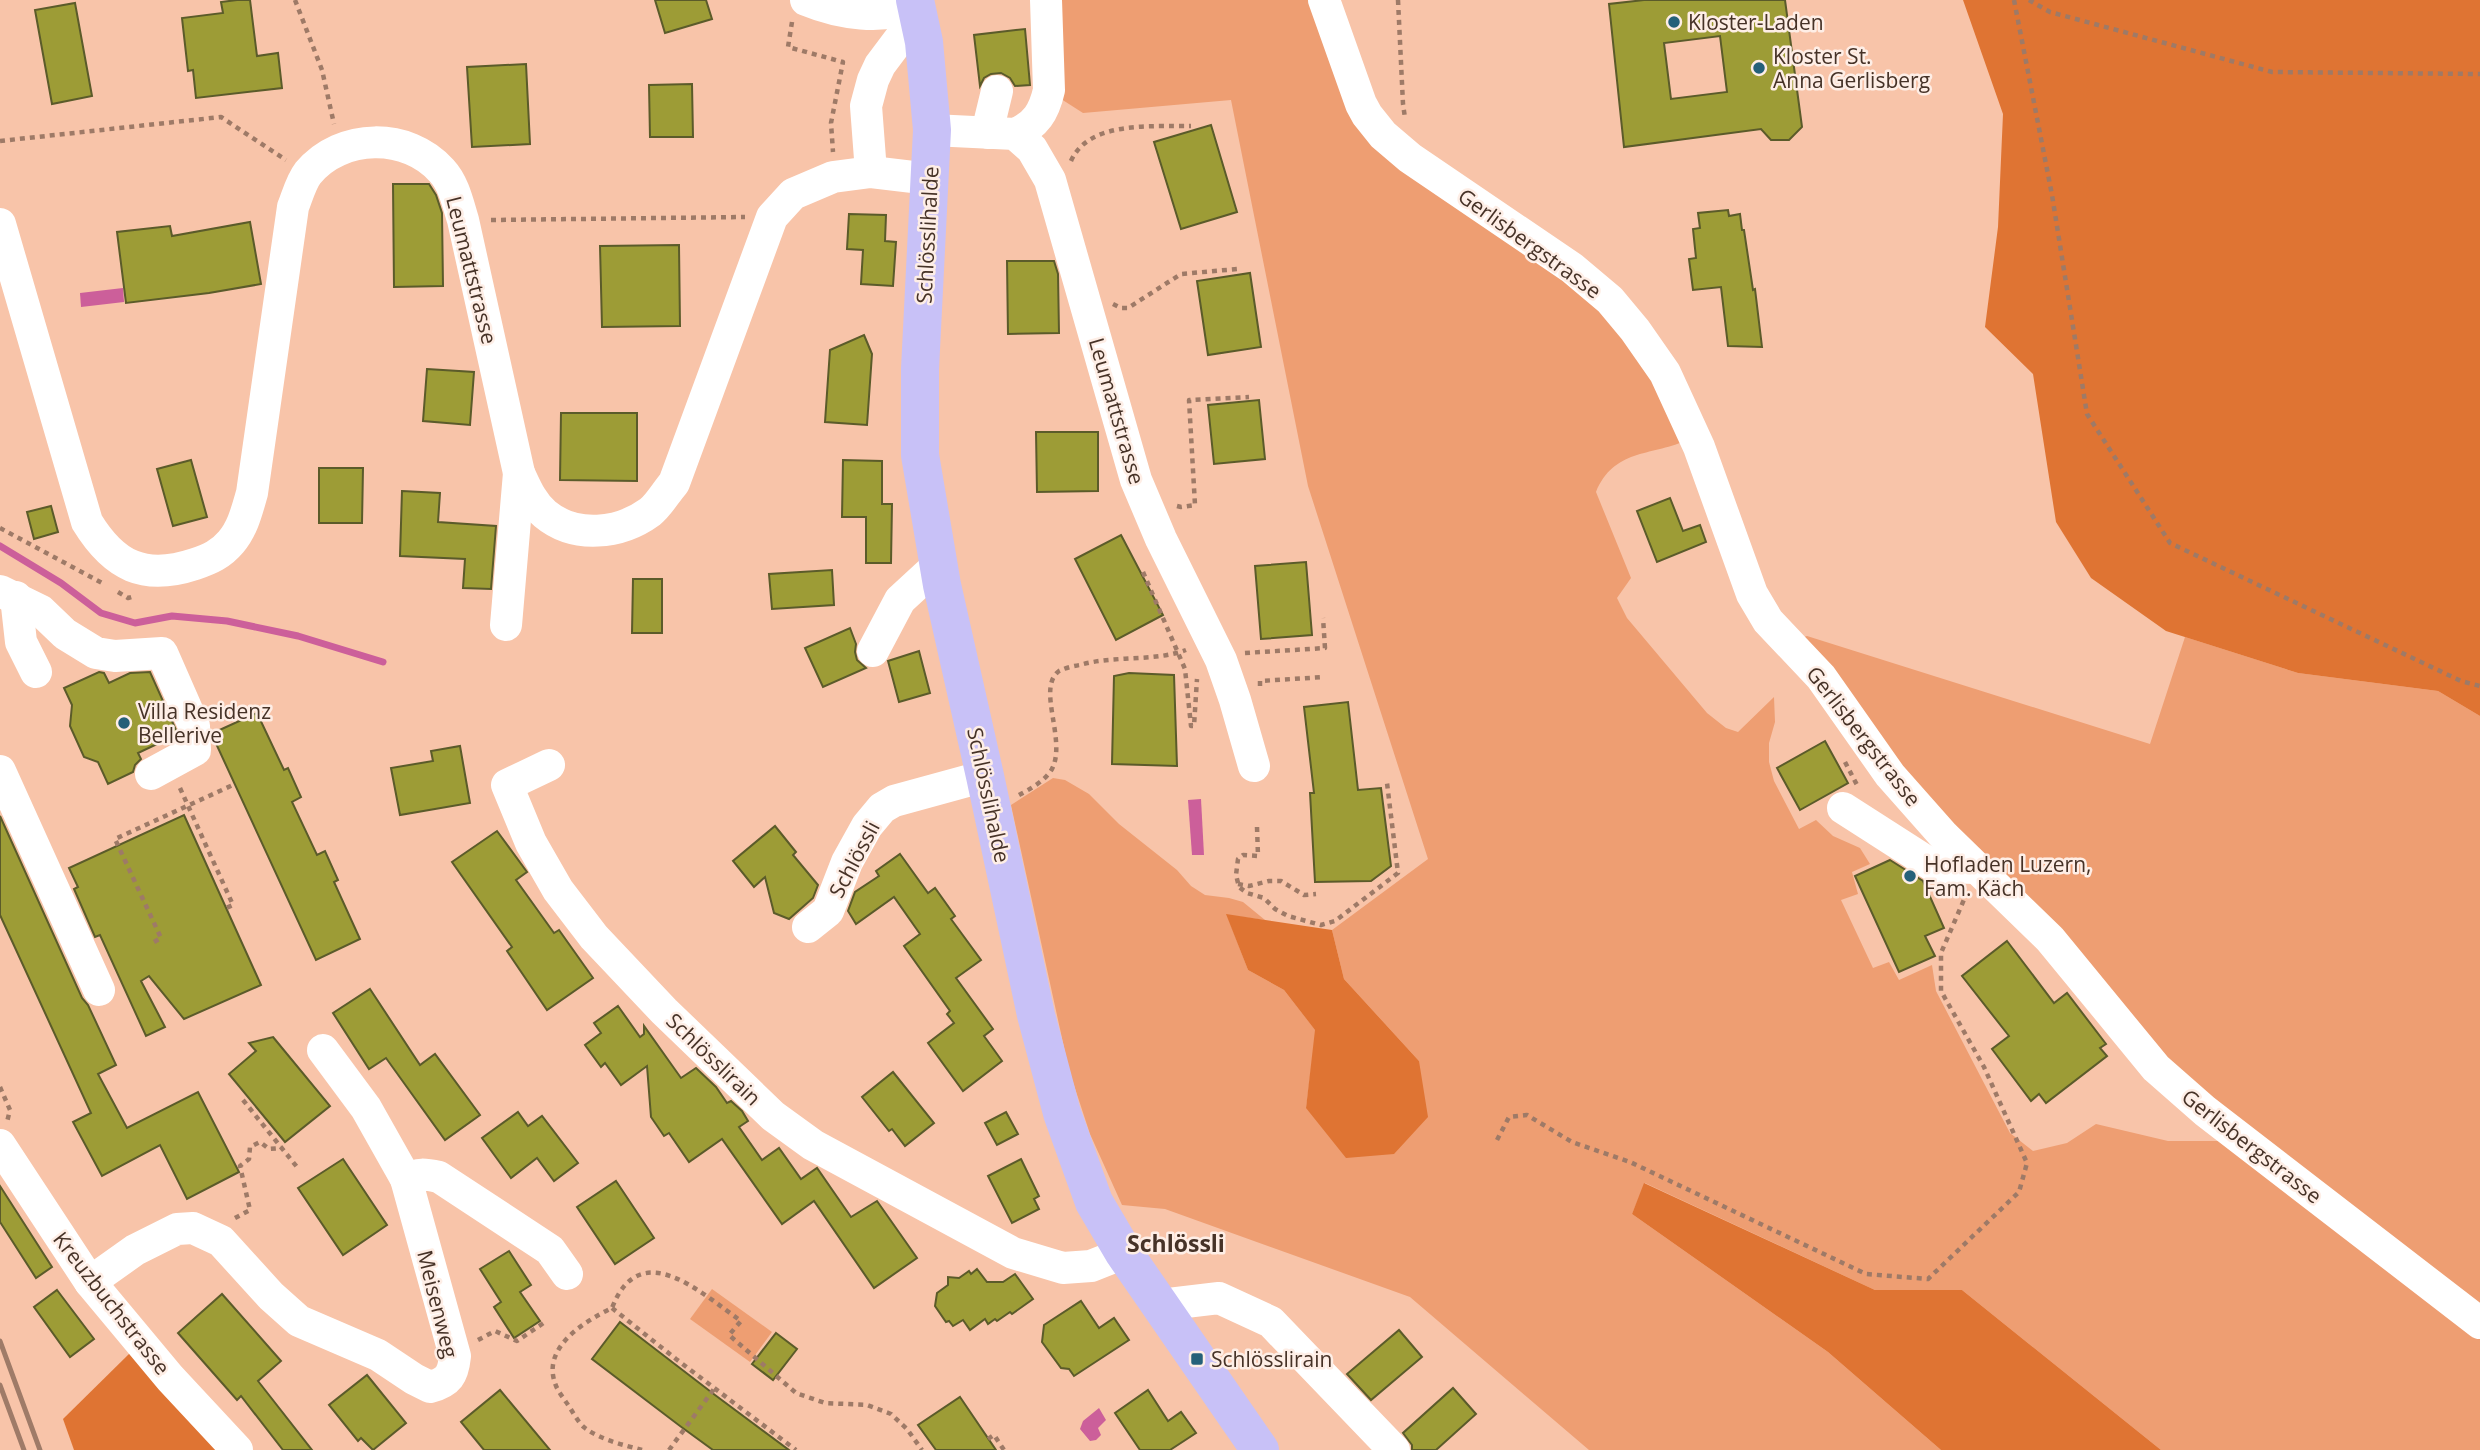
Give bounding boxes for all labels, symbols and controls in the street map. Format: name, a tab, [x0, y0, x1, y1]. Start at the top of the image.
place label: Kloster-Laden	[1688, 8, 1824, 36]
marker: Kloster-Laden	[1666, 14, 1682, 30]
place label: Kloster St. Anna Gerlisberg	[1773, 42, 1930, 94]
marker: Kloster St. Anna Gerlisberg	[1751, 60, 1767, 76]
street label: Schlösslihalde	[909, 166, 945, 304]
street label: Gerlisbergstrasse	[1453, 182, 1607, 304]
street label: Leumattstrasse	[440, 193, 504, 347]
street label: Leumattstrasse	[1083, 334, 1151, 488]
street label: Gerlisbergstrasse	[1801, 660, 1927, 812]
place label: Villa Residenz Bellerive	[138, 697, 271, 749]
marker: Villa Residenz Bellerive	[116, 715, 132, 731]
street label: Schlösslihalde	[961, 725, 1017, 865]
street label: Schlössli	[822, 816, 886, 902]
place label: Hofladen Luzern, Fam. Käch	[1924, 850, 2092, 902]
marker: Hofladen Luzern, Fam. Käch	[1902, 868, 1918, 884]
street label: Schlösslirain	[661, 1007, 767, 1111]
street label: Gerlisbergstrasse	[2176, 1083, 2328, 1209]
street label: Kreuzbuchstrasse	[47, 1226, 177, 1380]
district label: Schlössli	[1127, 1227, 1225, 1259]
street label: Meisenweg	[411, 1247, 465, 1361]
place label: Schlösslirain	[1211, 1345, 1332, 1373]
marker: Schlösslirain	[1189, 1351, 1205, 1367]

